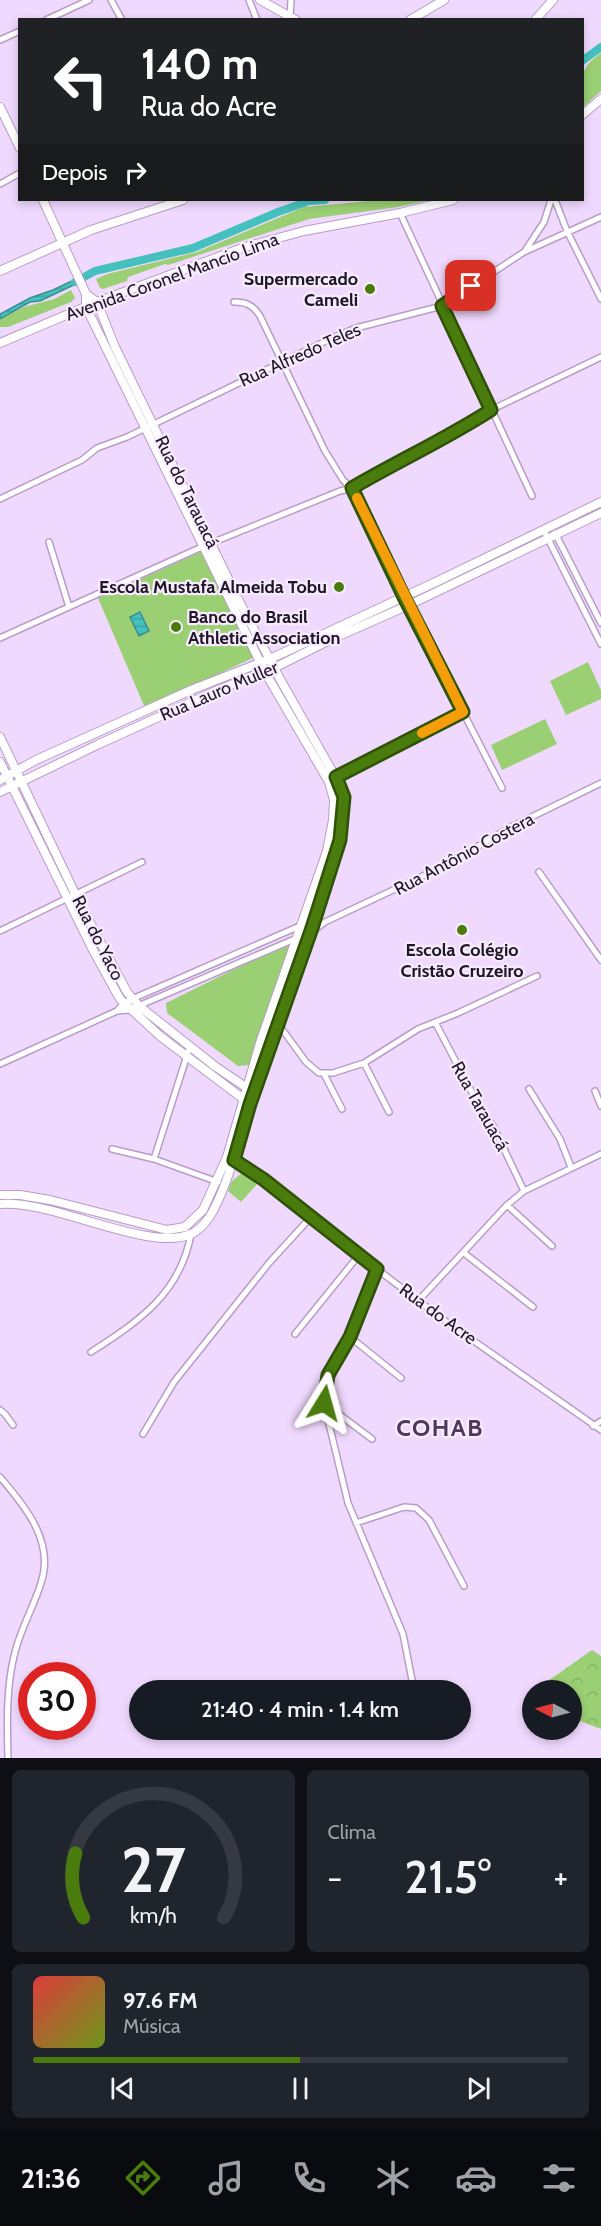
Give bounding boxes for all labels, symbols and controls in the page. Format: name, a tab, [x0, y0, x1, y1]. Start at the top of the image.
text: 140 m	[141, 38, 258, 90]
icon: left	[42, 42, 120, 120]
text: Rua do Acre	[141, 90, 277, 123]
icon: right	[119, 156, 152, 189]
text: Depois	[42, 159, 107, 186]
street label: Avenida Coronel Mancio Lima	[63, 228, 282, 326]
pin	[445, 260, 496, 311]
place label: Supermercado Cameli	[244, 268, 358, 311]
icon: arrive	[454, 269, 487, 302]
marker: Supermercado Cameli	[363, 282, 377, 296]
street label: Rua Alfredo Teles	[236, 318, 364, 392]
street label: Rua do Tarauacá	[150, 432, 224, 552]
place label: Escola Mustafa Almeida Tobu	[99, 576, 327, 598]
marker: Escola Mustafa Almeida Tobu	[332, 580, 346, 594]
place label: Banco do Brasil Athletic Association	[188, 606, 340, 649]
marker: Banco do Brasil Athletic Association	[169, 620, 183, 634]
street label: Rua Lauro Muller	[157, 656, 282, 726]
street label: Rua Antônio Costera	[390, 808, 538, 900]
street label: Rua do Yaco	[67, 892, 129, 984]
marker: Escola Colégio Cristão Cruzeiro	[455, 923, 469, 937]
place label: Escola Colégio Cristão Cruzeiro	[400, 939, 524, 982]
street label: Rua Tarauacá	[446, 1057, 514, 1155]
street label: Rua do Acre	[395, 1279, 481, 1349]
position arrow	[292, 1371, 356, 1435]
district label: COHAB	[396, 1413, 484, 1442]
speed limit sign: 30	[18, 1662, 96, 1740]
north arrow	[522, 1680, 582, 1740]
map controls	[522, 1680, 582, 1740]
text: 21:40 · 4 min · 1.4 km	[201, 1696, 399, 1723]
text: Clima	[328, 1820, 376, 1844]
text: 27	[121, 1832, 186, 1908]
text: 21.5°	[404, 1850, 491, 1904]
text: −	[328, 1857, 342, 1897]
text: +	[553, 1857, 568, 1897]
text: km/h	[130, 1902, 177, 1928]
text: 97.6 FM	[123, 1987, 198, 2014]
text: Música	[123, 2014, 181, 2038]
icon: previous	[106, 2072, 139, 2105]
icon: pause	[284, 2072, 317, 2105]
icon: next	[462, 2072, 495, 2105]
icon: directions	[122, 2157, 164, 2199]
icon: music	[205, 2157, 247, 2199]
icon: phone	[288, 2157, 330, 2199]
icon: climate	[372, 2157, 414, 2199]
icon: car	[455, 2157, 497, 2199]
icon: filters	[538, 2157, 580, 2199]
text: 21:36	[21, 2162, 81, 2195]

